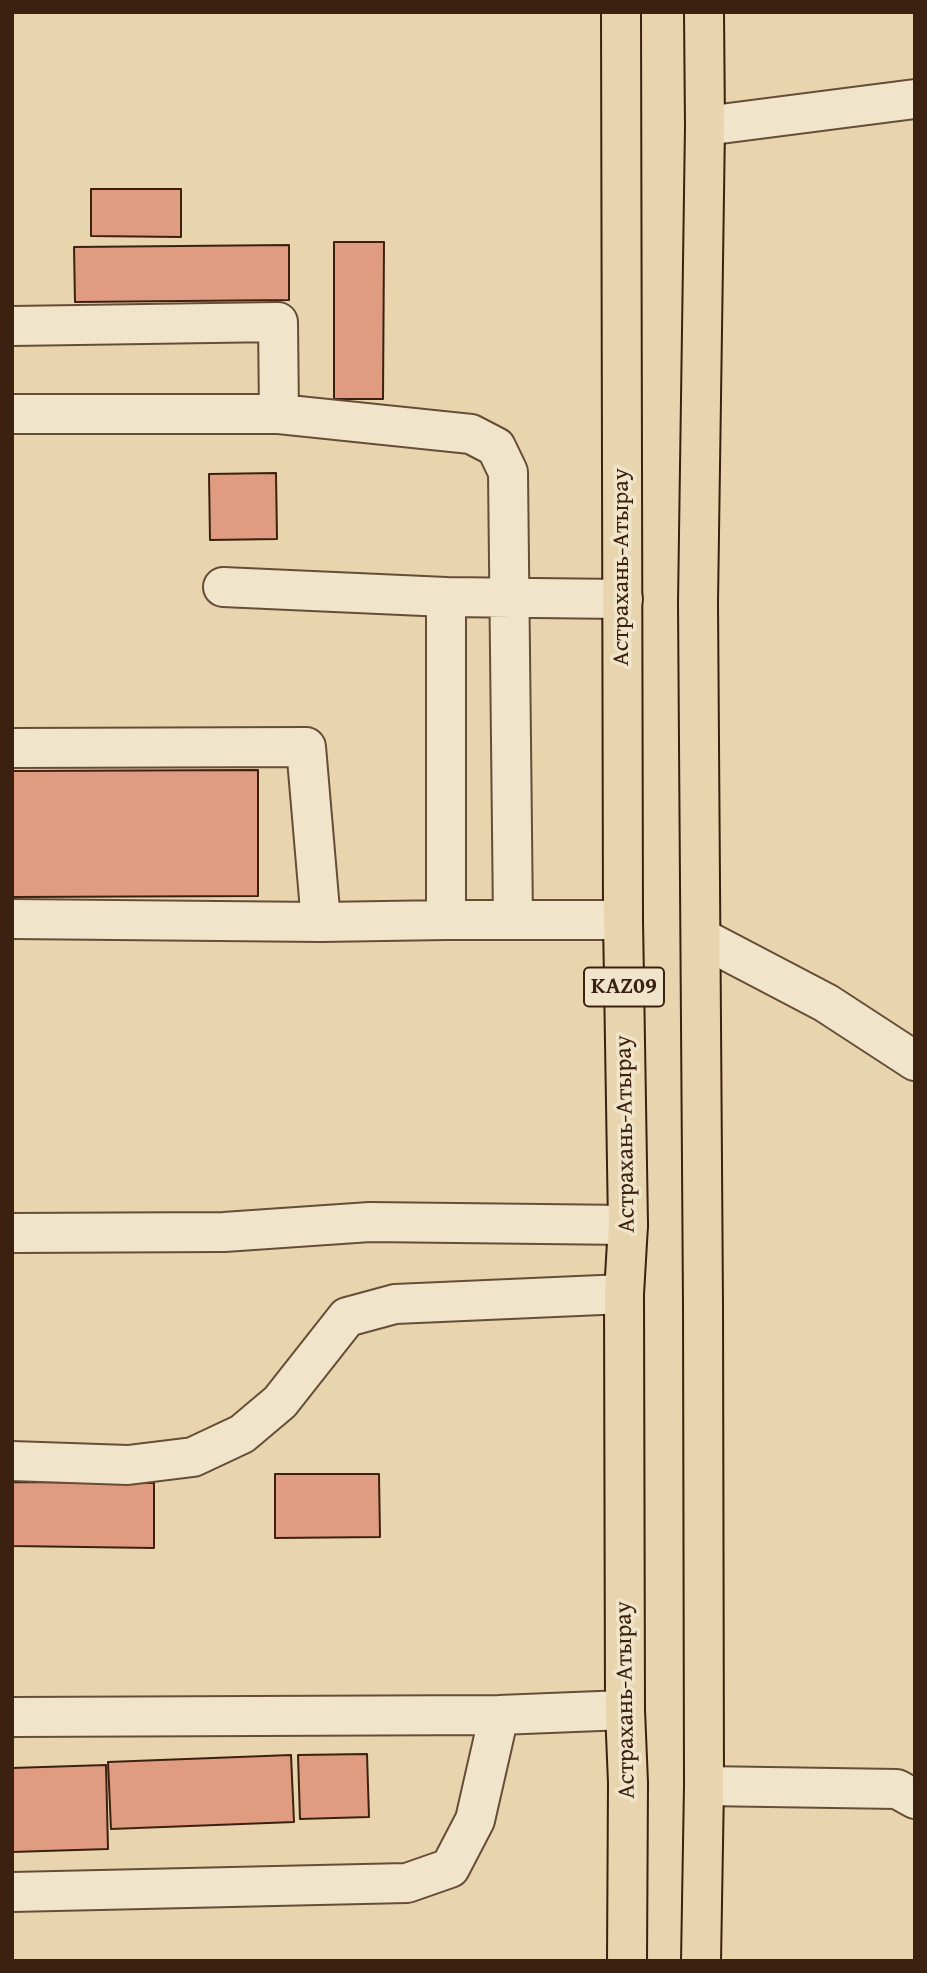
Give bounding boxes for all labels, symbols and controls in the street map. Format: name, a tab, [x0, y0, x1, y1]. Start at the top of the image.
street label: Астрахань-Атырау	[608, 468, 636, 666]
road number: KAZ09	[584, 968, 664, 1006]
street label: Астрахань-Атырау	[610, 1035, 642, 1233]
street label: Астрахань-Атырау	[610, 1601, 642, 1799]

